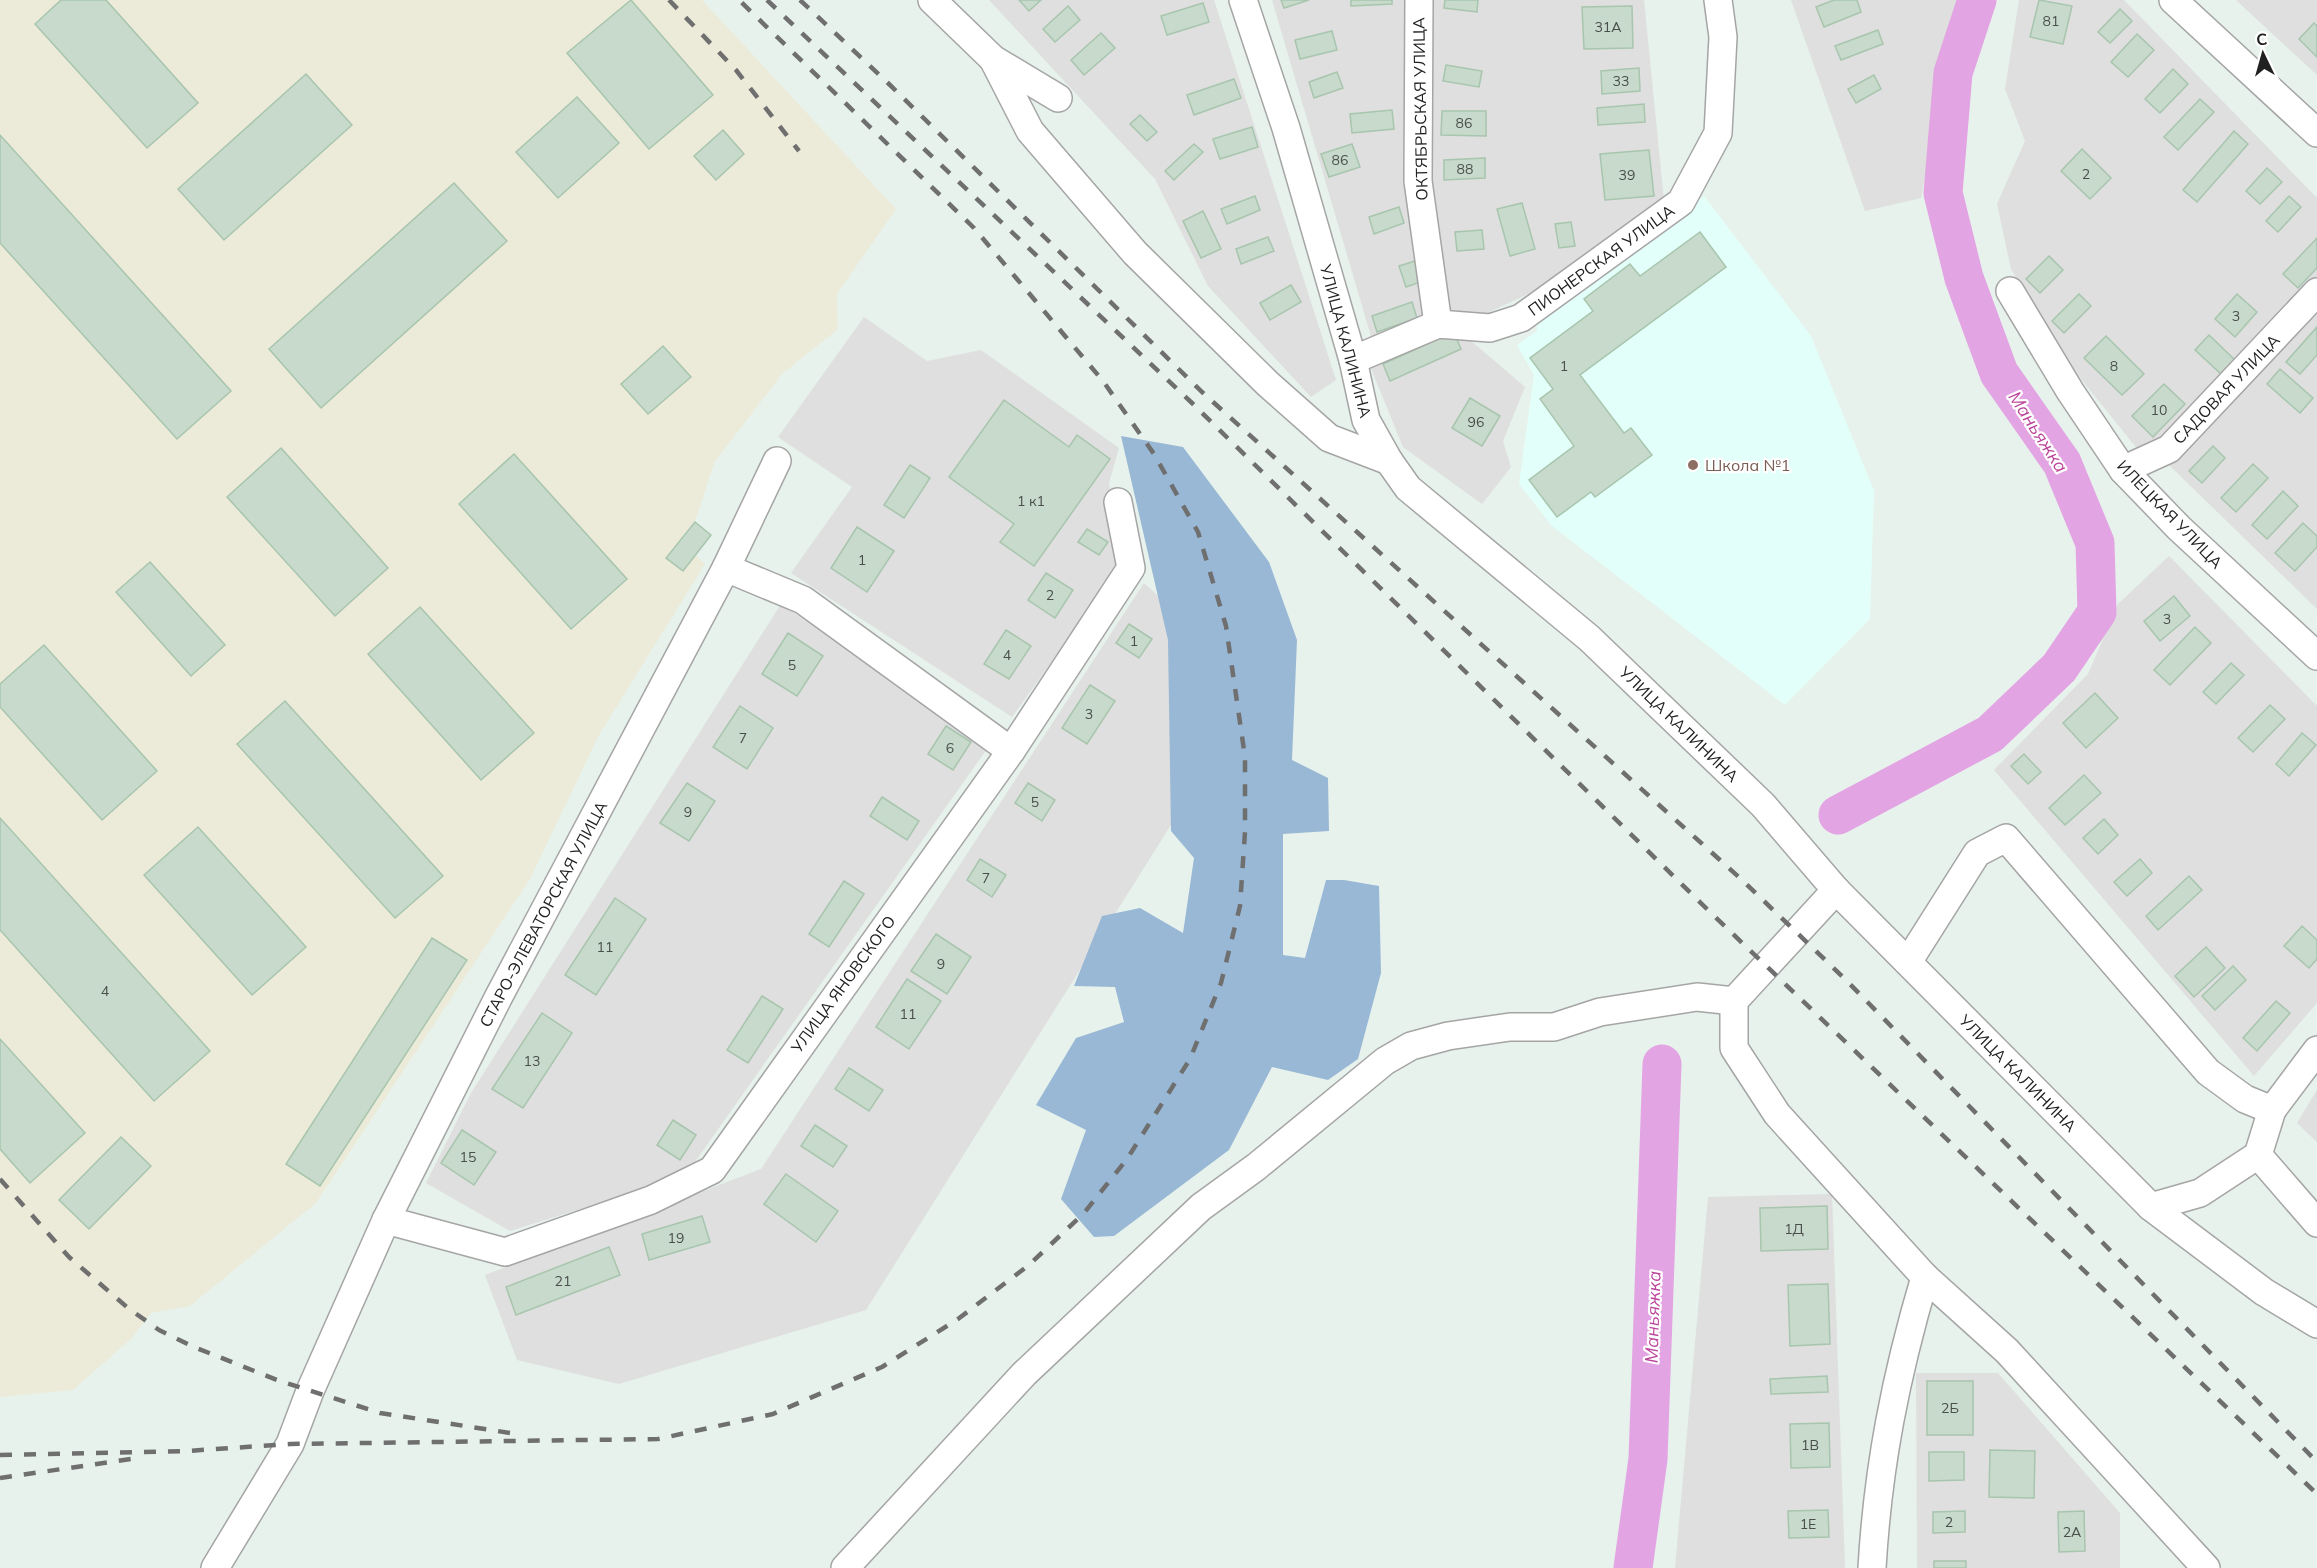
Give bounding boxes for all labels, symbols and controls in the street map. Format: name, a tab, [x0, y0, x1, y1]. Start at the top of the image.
house number: 81	[2043, 12, 2059, 30]
street label: ОКТЯБРЬСКАЯ УЛИЦА	[1408, 17, 1432, 201]
house number: 31А	[1594, 18, 1622, 36]
north arrow	[2233, 24, 2293, 84]
text: С	[2255, 29, 2268, 49]
house number: 33	[1613, 72, 1629, 90]
house number: 86	[1456, 114, 1472, 132]
house number: 86	[1332, 151, 1348, 169]
house number: 88	[1457, 160, 1473, 178]
house number: 2	[2082, 165, 2090, 183]
house number: 39	[1619, 166, 1635, 184]
street label: ПИОНЕРСКАЯ УЛИЦА	[1524, 200, 1678, 320]
street label: УЛИЦА КАЛИНИНА	[1316, 261, 1376, 420]
house number: 3	[2232, 307, 2240, 325]
street label: САДОВАЯ УЛИЦА	[2169, 330, 2284, 448]
house number: 1	[1560, 357, 1568, 375]
house number: 8	[2110, 357, 2118, 375]
water label: Маньяжка	[2004, 387, 2073, 477]
house number: 10	[2151, 401, 2167, 419]
house number: 96	[1468, 413, 1484, 431]
place label: Школа №1	[1705, 455, 1790, 475]
street label: ИЛЕЦКАЯ УЛИЦА	[2113, 456, 2227, 573]
marker: Школа №1	[1686, 458, 1700, 472]
house number: 1 к1	[1017, 492, 1045, 510]
house number: 1	[858, 551, 866, 569]
house number: 2	[1046, 586, 1054, 604]
house number: 3	[2163, 610, 2171, 628]
house number: 1	[1130, 632, 1138, 650]
house number: 4	[1003, 646, 1012, 664]
house number: 5	[788, 656, 796, 674]
street label: УЛИЦА КАЛИНИНА	[1615, 661, 1743, 786]
house number: 3	[1085, 705, 1093, 723]
house number: 7	[739, 729, 747, 747]
house number: 6	[946, 739, 954, 757]
house number: 5	[1031, 793, 1039, 811]
street label: СТАРО-ЭЛЕВАТОРСКАЯ УЛИЦА	[475, 797, 611, 1030]
house number: 9	[684, 803, 692, 821]
house number: 7	[982, 869, 990, 887]
street label: УЛИЦА ЯНОВСКОГО	[786, 911, 900, 1057]
house number: 11	[597, 938, 613, 956]
house number: 9	[937, 955, 945, 973]
house number: 4	[101, 982, 110, 1000]
house number: 11	[900, 1005, 916, 1023]
street label: УЛИЦА КАЛИНИНА	[1954, 1009, 2081, 1136]
house number: 13	[524, 1052, 540, 1070]
house number: 15	[460, 1148, 476, 1166]
house number: 1Д	[1784, 1220, 1804, 1238]
house number: 19	[668, 1229, 684, 1247]
water label: Маньяжка	[1639, 1270, 1666, 1364]
house number: 21	[555, 1272, 571, 1290]
house number: 2Б	[1941, 1399, 1959, 1417]
house number: 1В	[1801, 1436, 1819, 1454]
house number: 2	[1945, 1513, 1953, 1531]
house number: 1Е	[1800, 1515, 1816, 1533]
house number: 2А	[2063, 1523, 2082, 1541]

